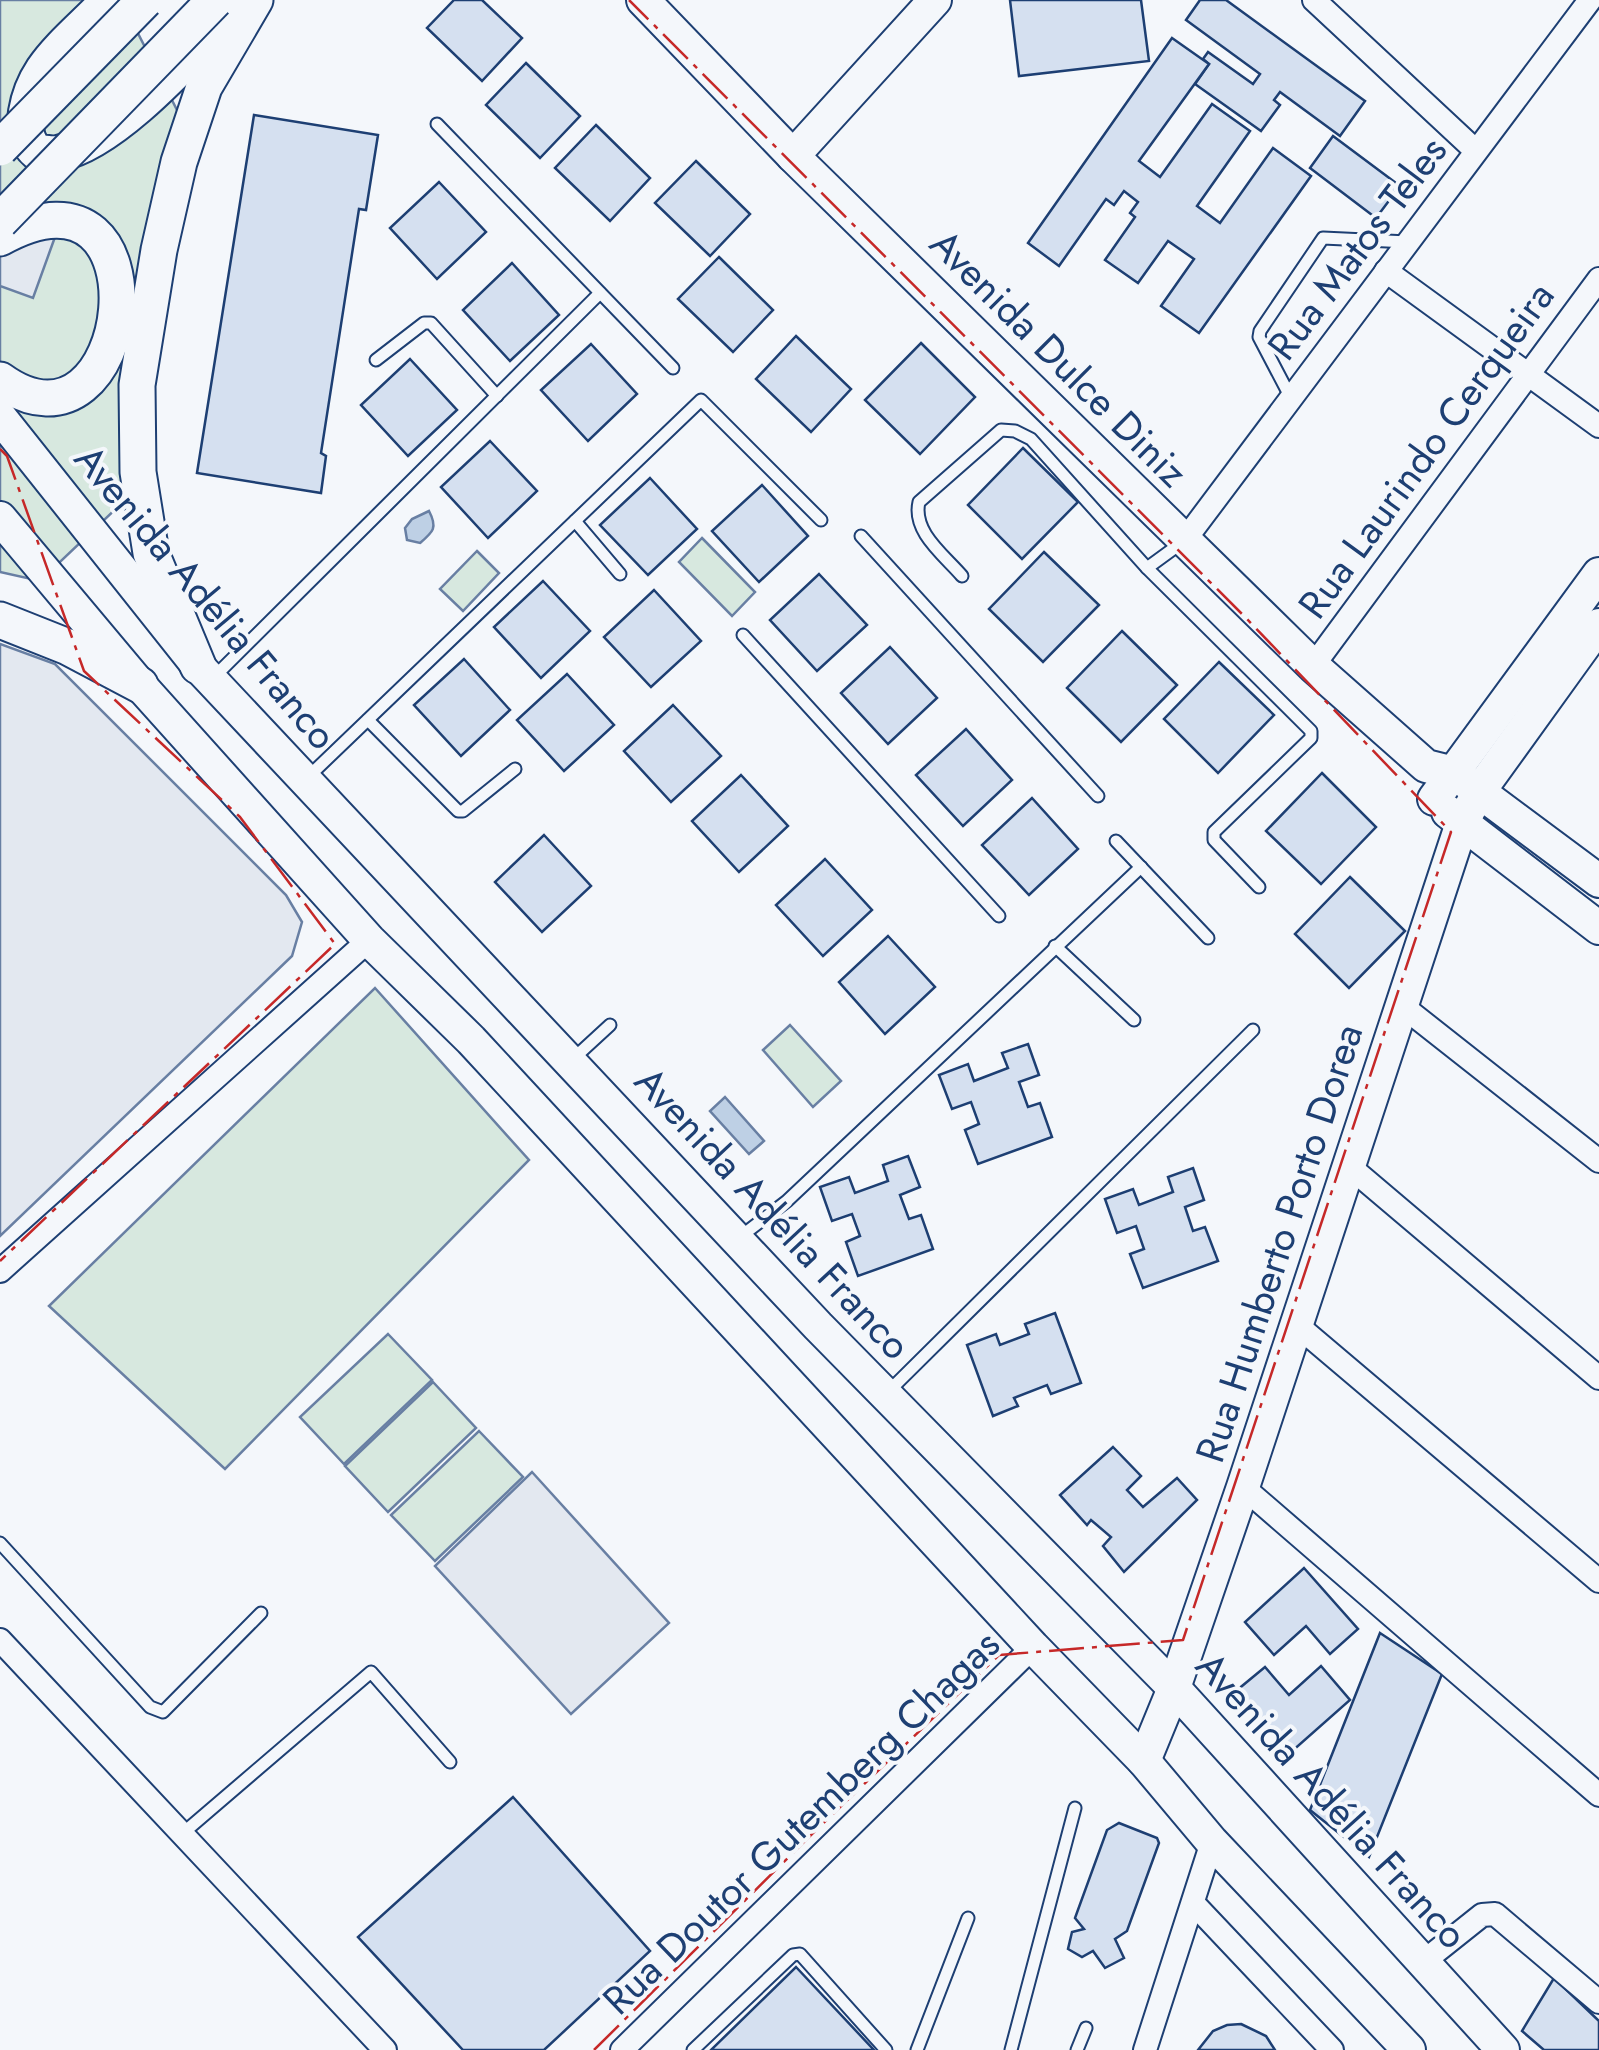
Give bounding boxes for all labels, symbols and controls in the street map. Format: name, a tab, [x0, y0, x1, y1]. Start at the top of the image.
street label: Rua Matos Teles	[1254, 124, 1460, 372]
street label: Avenida Dulce Diniz	[917, 216, 1201, 500]
street label: Rua Laurindo Cerqueira	[1284, 270, 1568, 630]
street label: Avenida Adélia Franco	[61, 432, 351, 762]
street label: Rua Humberto Porto Dorea	[1181, 1016, 1377, 1470]
street label: Avenida Adélia Franco	[621, 1053, 925, 1373]
street label: Rua Doutor Gutemberg Chagas	[589, 1616, 1013, 2028]
street label: Avenida Adélia Franco	[1183, 1639, 1481, 1961]

